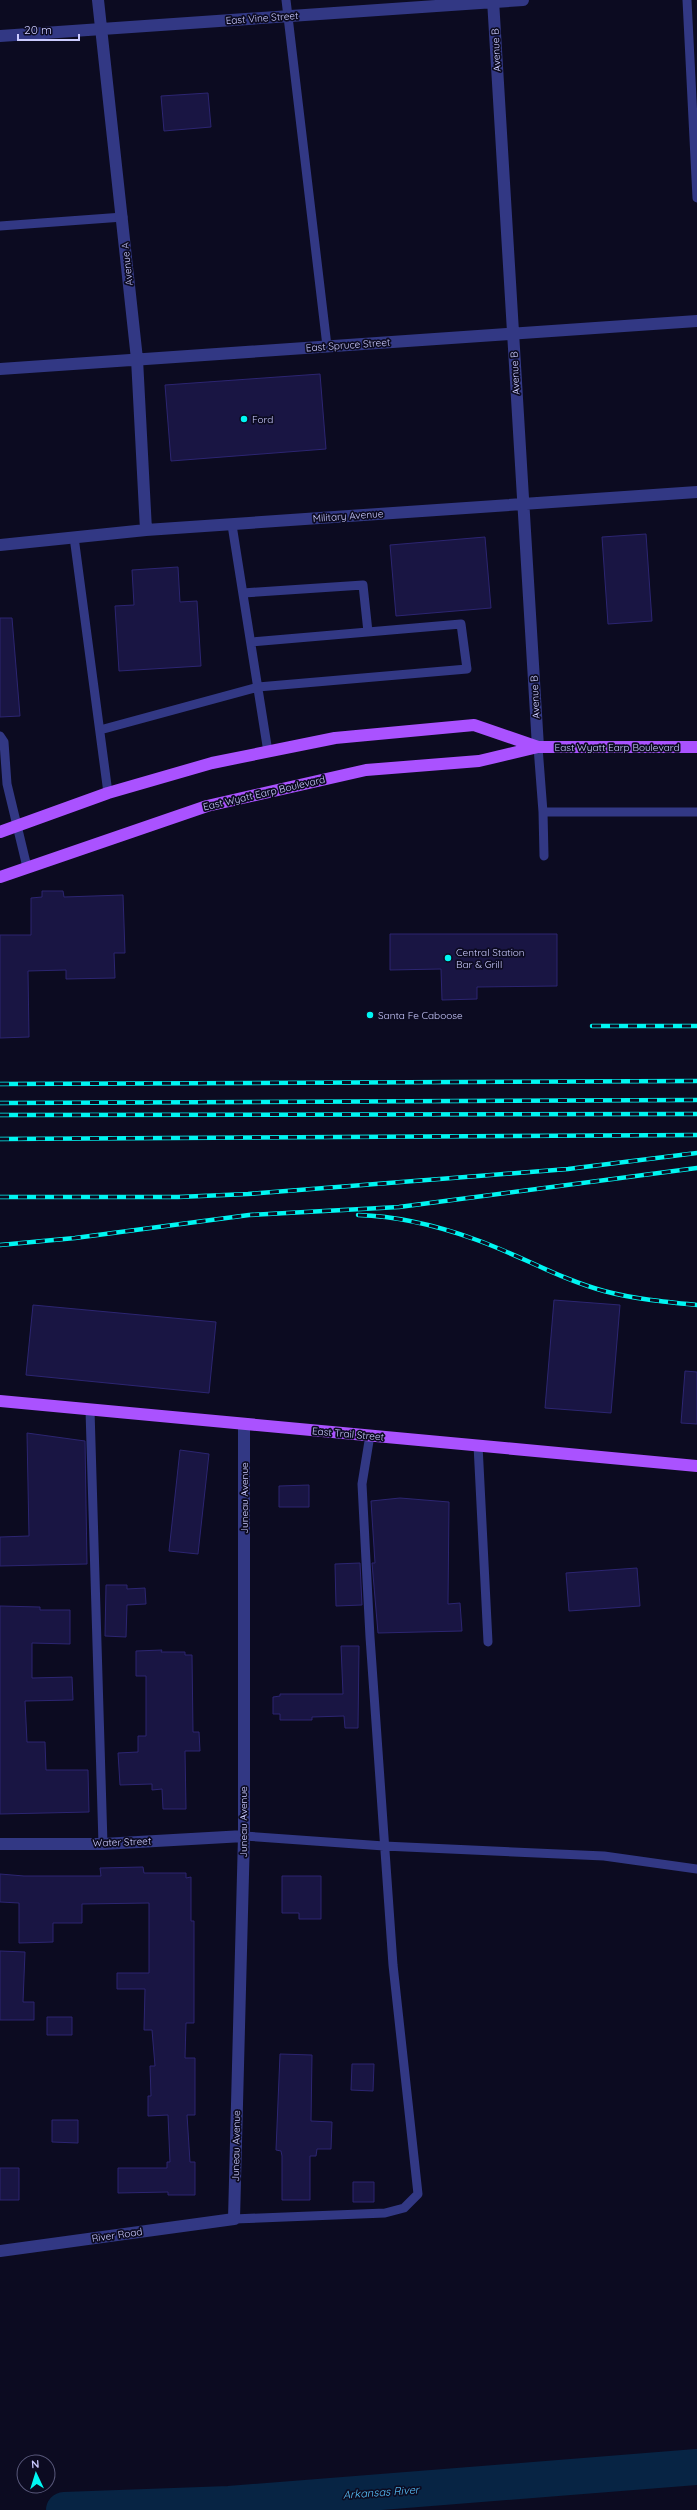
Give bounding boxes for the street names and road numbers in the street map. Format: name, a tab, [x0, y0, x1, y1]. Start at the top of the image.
street label: East Vine Street	[225, 9, 299, 27]
street label: Avenue B	[488, 27, 504, 72]
street label: Avenue A	[118, 241, 136, 286]
street label: East Spruce Street	[305, 336, 391, 354]
street label: Avenue B	[507, 350, 523, 395]
street label: Military Avenue	[312, 507, 384, 525]
street label: Avenue B	[527, 674, 543, 719]
street label: East Wyatt Earp Boulevard	[555, 741, 679, 754]
street label: East Wyatt Earp Boulevard	[202, 773, 326, 813]
street label: East Trail Street	[311, 1424, 385, 1444]
street label: Juneau Avenue	[238, 1462, 251, 1534]
street label: Juneau Avenue	[237, 1786, 250, 1858]
street label: Water Street	[93, 1834, 152, 1850]
street label: Juneau Avenue	[229, 2110, 243, 2182]
street label: River Road	[91, 2225, 143, 2245]

